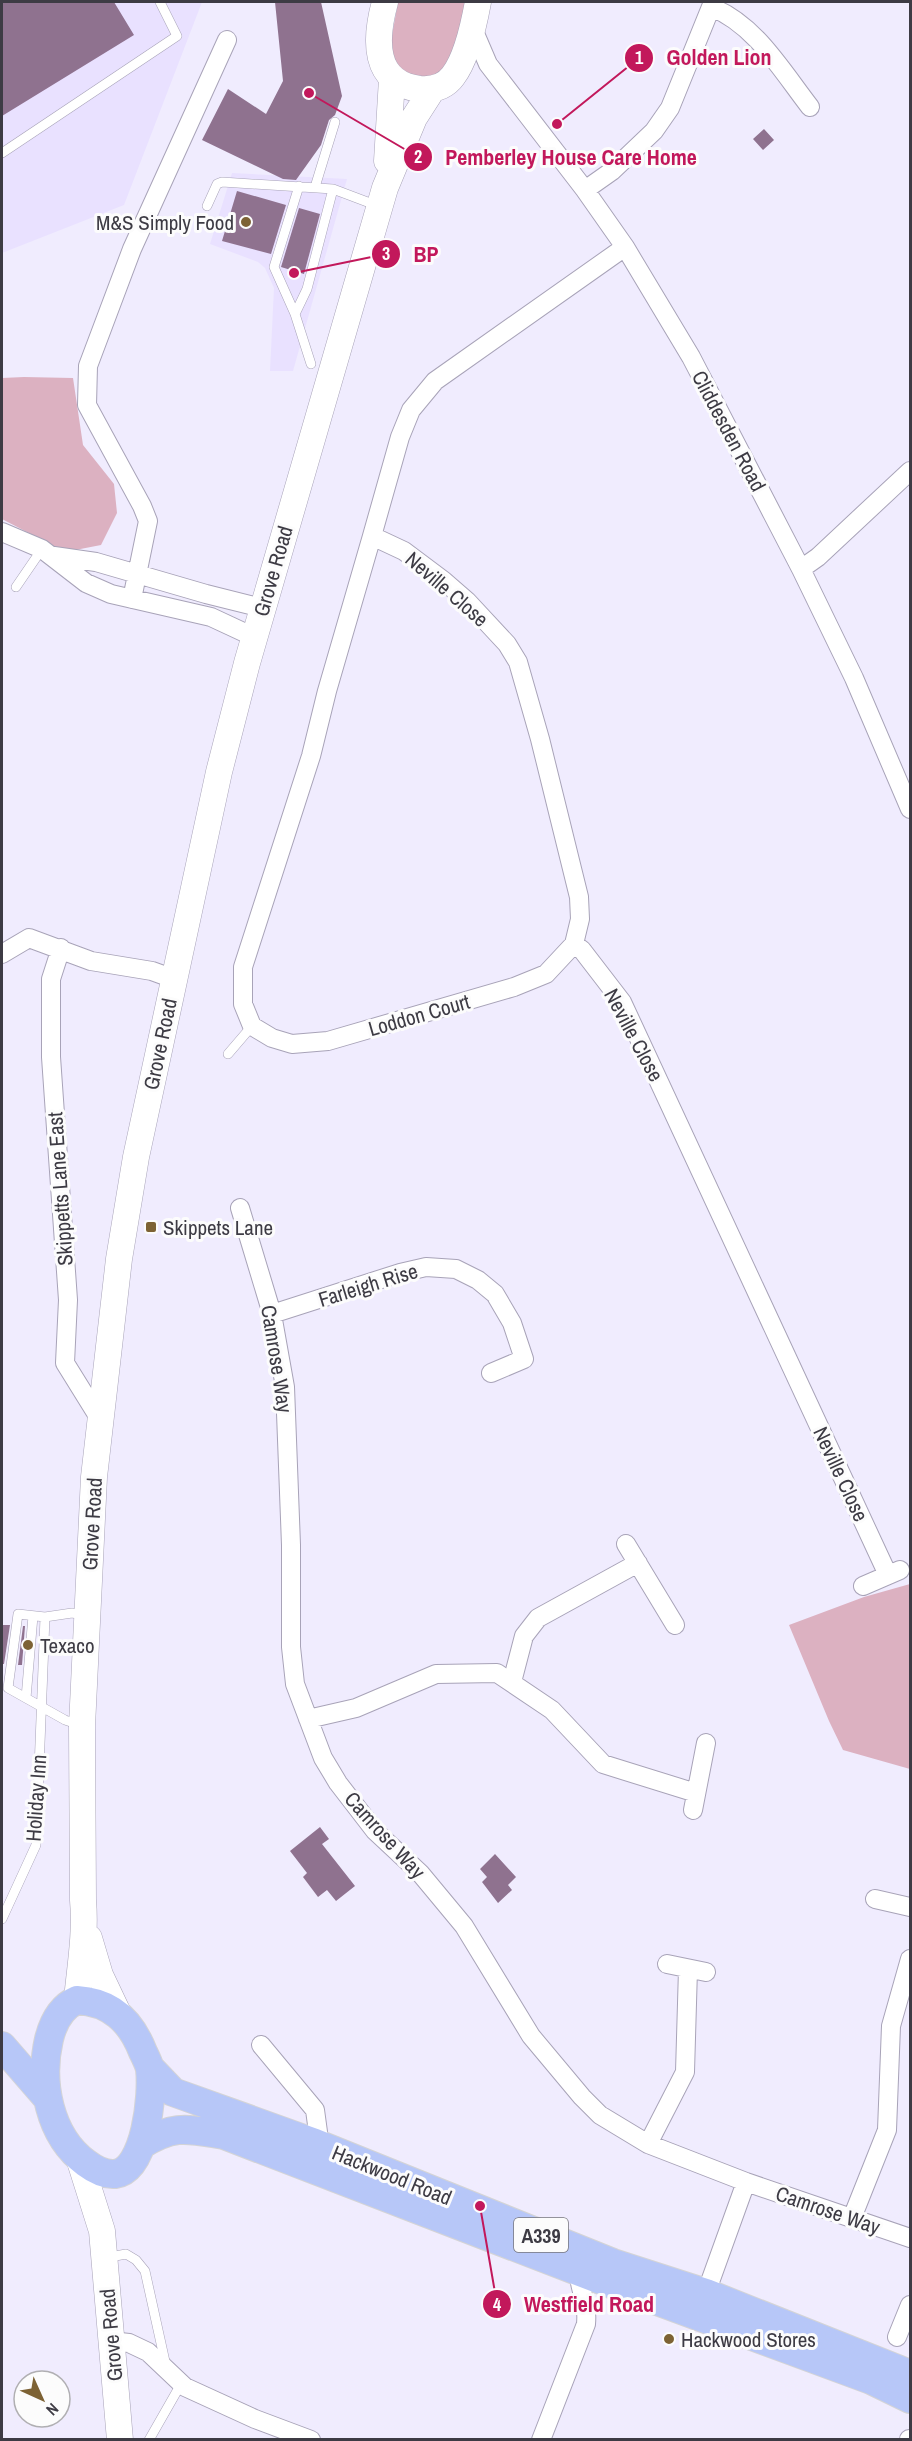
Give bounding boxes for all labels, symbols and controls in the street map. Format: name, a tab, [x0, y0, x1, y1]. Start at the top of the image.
callout: Golden Lion	[624, 38, 784, 78]
text: Golden Lion	[666, 42, 772, 72]
text: 1	[635, 45, 644, 70]
callout: Pemberley House Care Home	[403, 137, 708, 177]
text: Pemberley House Care Home	[445, 142, 697, 172]
text: 2	[414, 144, 422, 169]
place label: M&S Simply Food	[96, 208, 234, 237]
marker: M&S Simply Food	[239, 215, 253, 229]
callout: BP	[371, 234, 450, 274]
text: BP	[413, 239, 439, 269]
text: 3	[382, 241, 390, 266]
street label: Cliddesden Road	[685, 365, 773, 497]
street label: Grove Road	[246, 522, 300, 620]
street label: Neville Close	[399, 545, 495, 633]
street label: Neville Close	[597, 983, 671, 1087]
street label: Loddon Court	[365, 987, 473, 1043]
street label: Grove Road	[136, 996, 184, 1092]
street label: Skippetts Lane East	[40, 1111, 80, 1267]
place label: Skippets Lane	[163, 1213, 273, 1242]
marker: Skippets Lane	[144, 1220, 158, 1234]
street label: Farleigh Rise	[315, 1256, 421, 1314]
street label: Camrose Way	[254, 1303, 300, 1415]
street label: Neville Close	[806, 1422, 876, 1526]
street label: Grove Road	[75, 1477, 109, 1571]
place label: Texaco	[40, 1631, 95, 1660]
marker: Texaco	[21, 1638, 35, 1652]
street label: Holiday Inn	[18, 1754, 54, 1842]
street label: Camrose Way	[338, 1785, 432, 1885]
street label: Hackwood Road	[328, 2138, 456, 2212]
street label: Camrose Way	[772, 2179, 884, 2241]
road number: A339	[514, 2218, 568, 2252]
callout: Westfield Road	[482, 2284, 666, 2324]
street label: Grove Road	[93, 2287, 129, 2383]
text: Westfield Road	[524, 2289, 654, 2319]
text: 4	[493, 2292, 502, 2317]
place label: Hackwood Stores	[681, 2325, 816, 2354]
marker: Hackwood Stores	[662, 2332, 676, 2346]
north arrow	[12, 2369, 72, 2429]
text: N	[41, 2398, 64, 2421]

